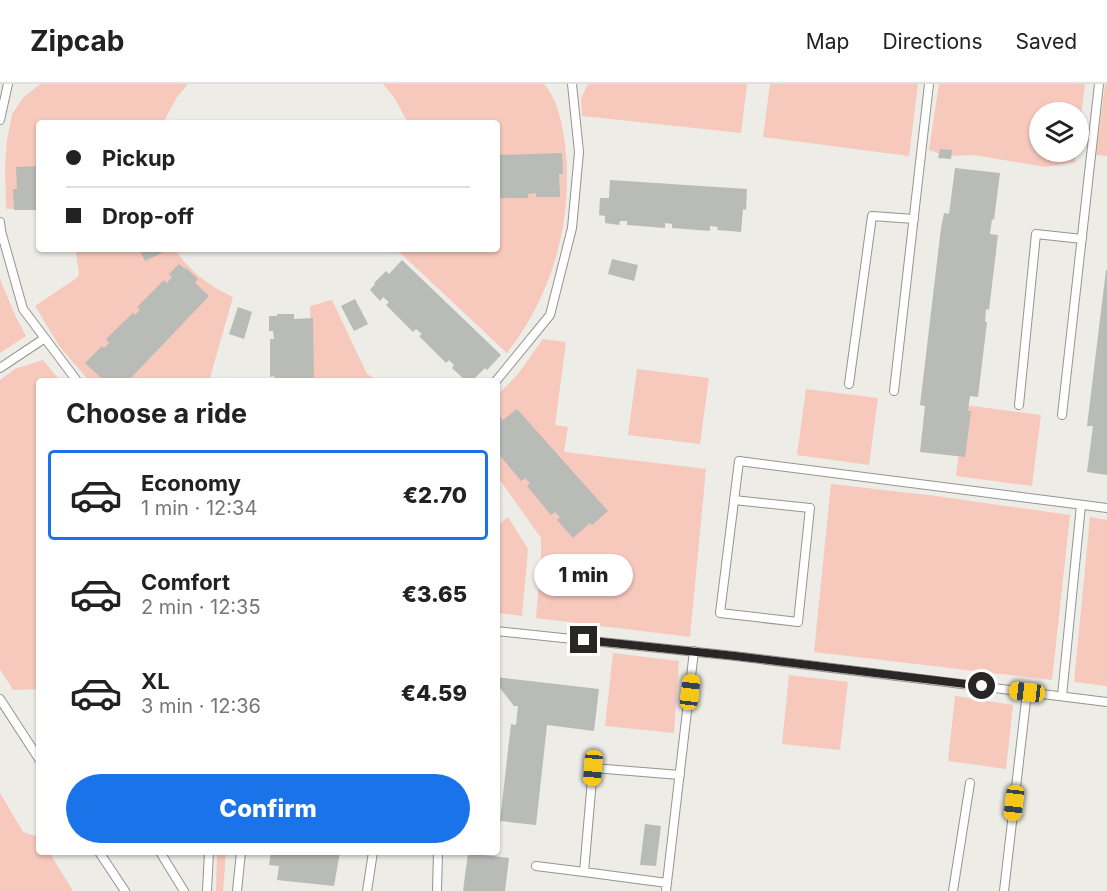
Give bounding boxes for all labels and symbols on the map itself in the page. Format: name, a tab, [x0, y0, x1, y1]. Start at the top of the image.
callout: 1 min	[534, 553, 634, 595]
route end	[570, 626, 597, 653]
route start	[968, 672, 995, 699]
car	[679, 673, 701, 711]
car	[1008, 681, 1046, 703]
car	[582, 749, 604, 787]
car	[1003, 784, 1025, 822]

